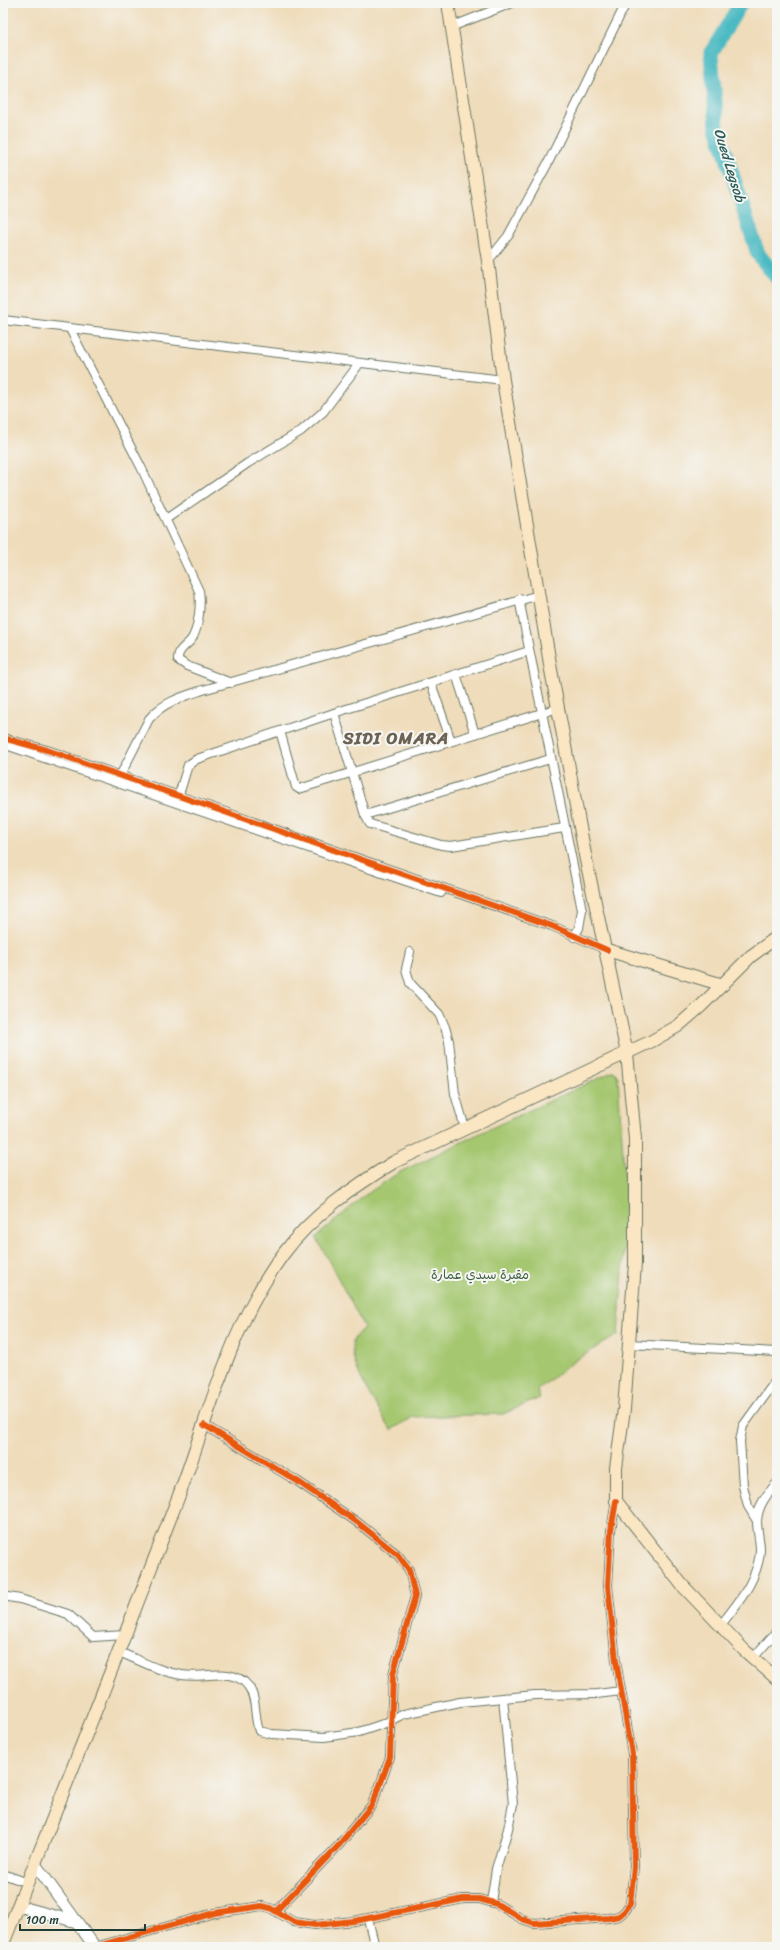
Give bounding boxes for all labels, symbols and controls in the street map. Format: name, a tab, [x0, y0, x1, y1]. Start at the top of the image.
water label: Oued Legsob	[707, 125, 753, 206]
district label: SIDI OMARA	[342, 723, 449, 753]
park label: مقبرة سيدي عمارة	[431, 1263, 529, 1286]
scale bar	[20, 1906, 145, 1932]
text: 100 m	[26, 1909, 59, 1931]

